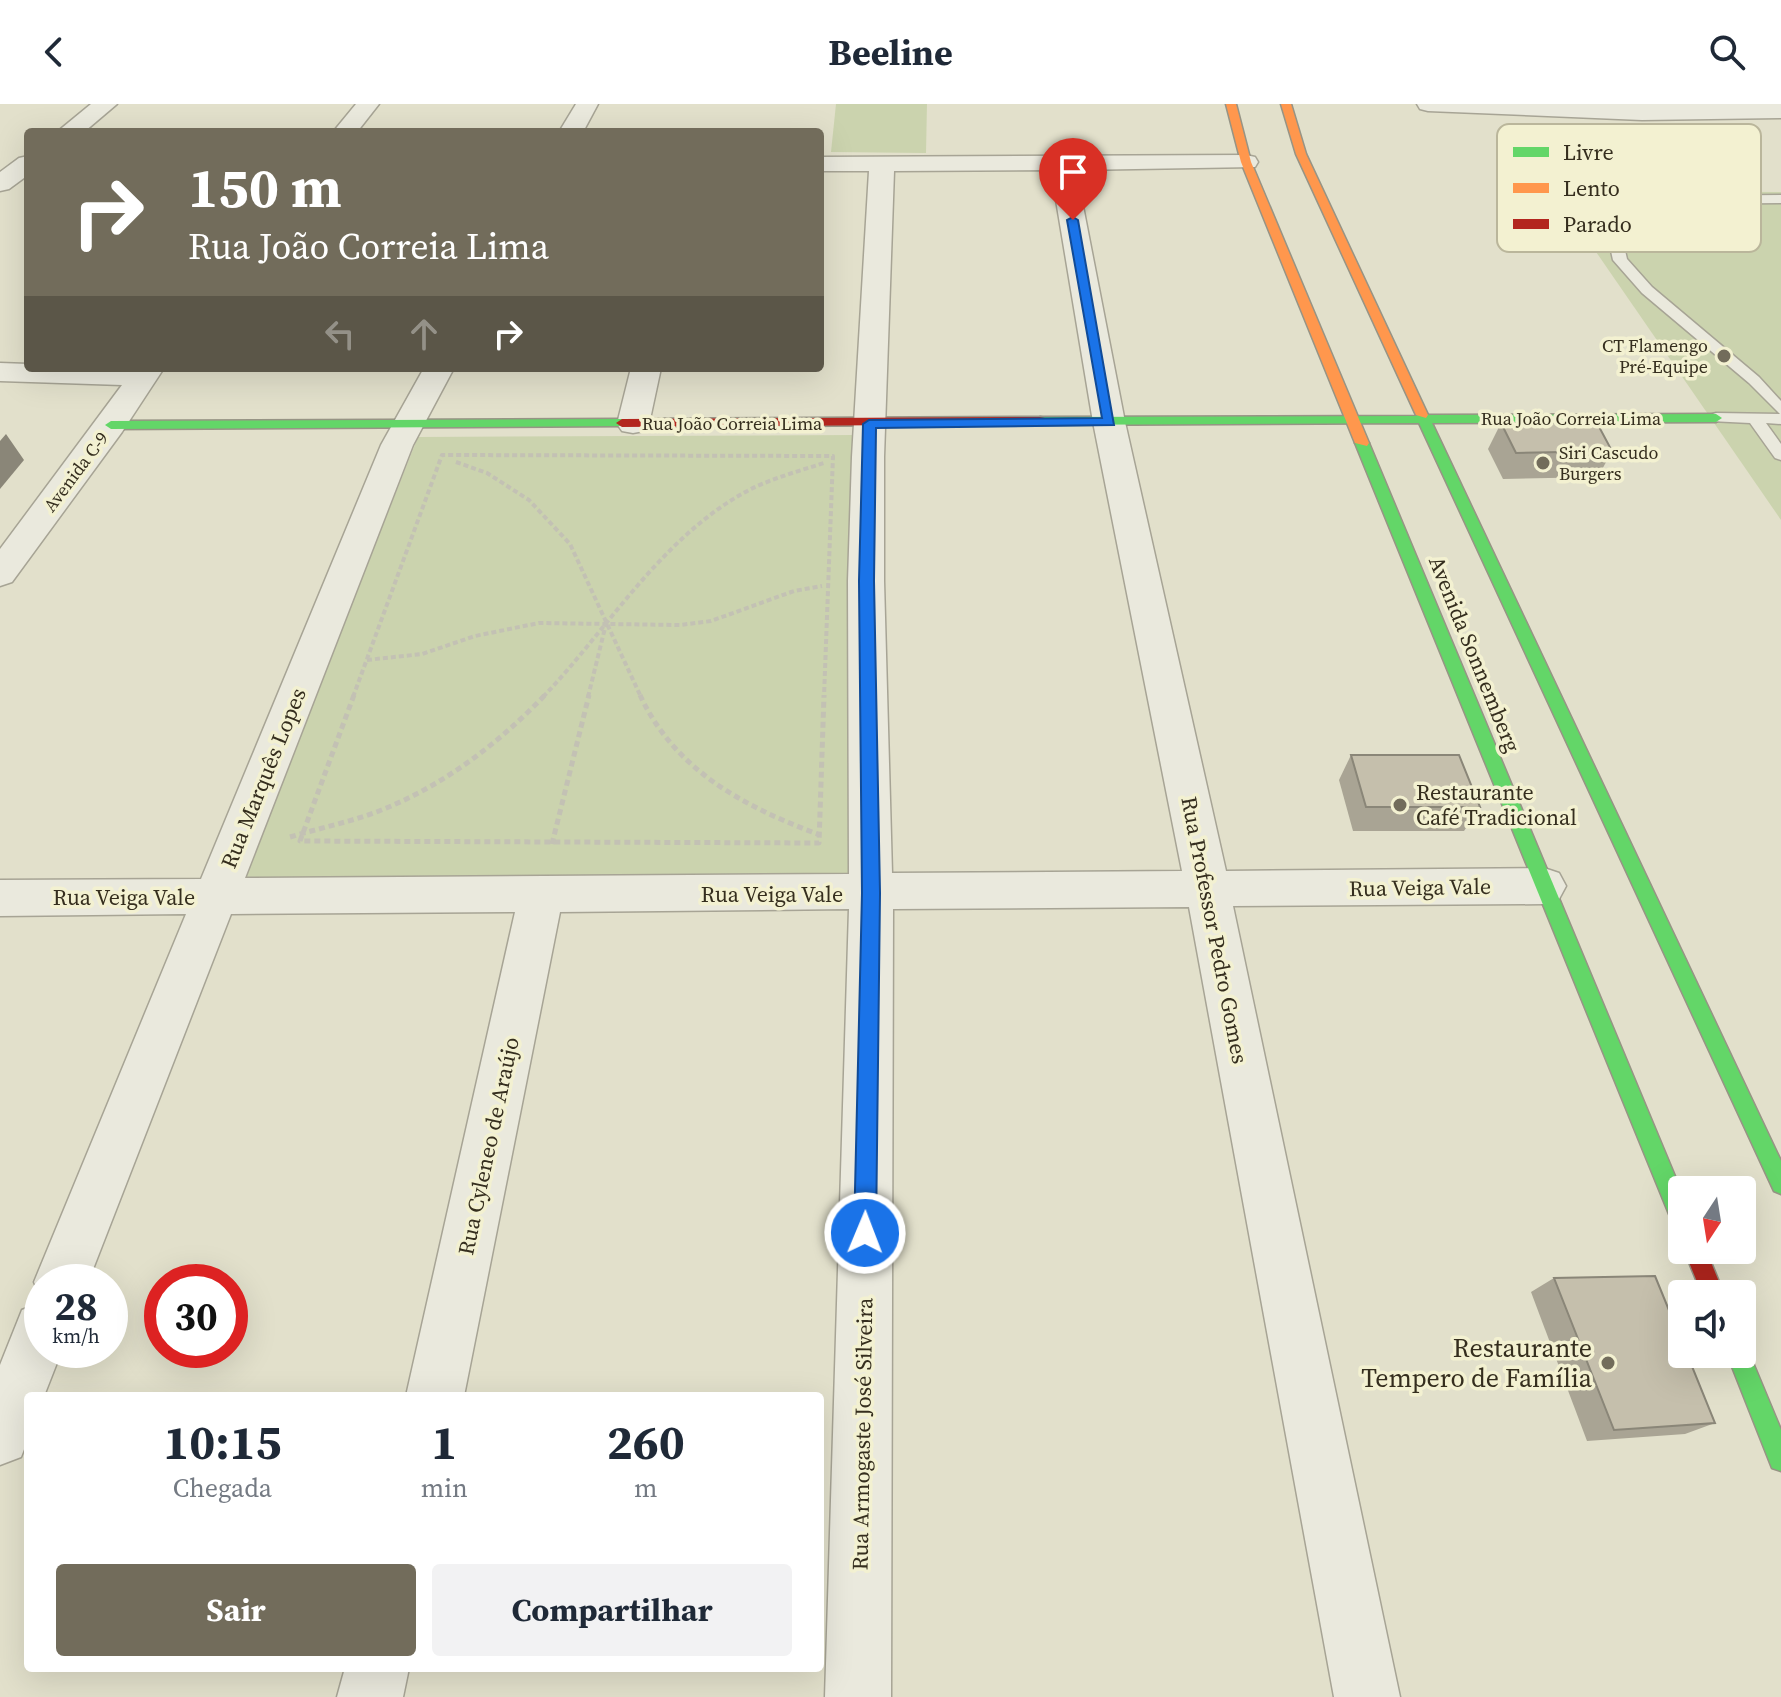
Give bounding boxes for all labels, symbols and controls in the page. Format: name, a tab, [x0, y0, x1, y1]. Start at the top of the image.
text: Beeline	[828, 28, 953, 77]
icon: back	[32, 30, 76, 74]
icon: search	[1705, 30, 1749, 74]
legend	[1497, 124, 1761, 252]
text: Livre	[1563, 137, 1614, 167]
pin	[1039, 138, 1107, 220]
text: 150 m	[188, 149, 342, 226]
icon: arrive	[1051, 150, 1095, 194]
icon: right	[56, 160, 160, 264]
text: Lento	[1563, 173, 1620, 203]
text: Parado	[1563, 209, 1632, 239]
text: Rua João Correia Lima	[188, 222, 549, 271]
icon: left	[318, 312, 362, 356]
icon: ahead	[402, 312, 446, 356]
icon: right	[486, 312, 530, 356]
place label: CT Flamengo Pré-Equipe	[1602, 333, 1708, 379]
marker: CT Flamengo Pré-Equipe	[1715, 347, 1733, 365]
street label: Rua João Correia Lima	[1481, 406, 1662, 431]
street label: Rua João Correia Lima	[642, 411, 823, 436]
street label: Avenida C-9	[37, 426, 114, 517]
place label: Siri Cascudo Burgers	[1559, 440, 1658, 486]
marker: Siri Cascudo Burgers	[1534, 454, 1552, 472]
street label: Avenida Sonnemberg	[1422, 551, 1528, 757]
street label: Rua Marquês Lopes	[213, 683, 313, 873]
place label: Restaurante Café Tradicional	[1416, 777, 1577, 832]
street label: Rua Professor Pedro Gomes	[1174, 794, 1256, 1066]
marker: Restaurante Café Tradicional	[1391, 796, 1409, 814]
street label: Rua Veiga Vale	[1349, 871, 1491, 903]
street label: Rua Veiga Vale	[701, 879, 843, 909]
street label: Rua Veiga Vale	[53, 882, 195, 912]
street label: Rua Cyleneo de Araújo	[450, 1034, 526, 1258]
north arrow	[1668, 1176, 1756, 1264]
map controls	[1668, 1176, 1756, 1368]
position arrow	[823, 1191, 907, 1275]
speed limit sign: 30	[144, 1264, 248, 1368]
text: 28	[54, 1279, 98, 1333]
button: sound	[1668, 1280, 1756, 1368]
street label: Rua Armogaste José Silveira	[845, 1297, 879, 1571]
text: km/h	[52, 1322, 100, 1350]
place label: Restaurante Tempero de Família	[1361, 1330, 1593, 1396]
marker: Restaurante Tempero de Família	[1599, 1354, 1617, 1372]
text: 10:15	[163, 1409, 282, 1475]
text: 1	[431, 1409, 457, 1475]
text: 260	[607, 1409, 685, 1475]
text: Chegada	[173, 1470, 272, 1506]
text: min	[421, 1470, 468, 1506]
text: m	[634, 1470, 658, 1506]
button: Sair	[56, 1564, 416, 1656]
button: Compartilhar	[432, 1564, 792, 1656]

